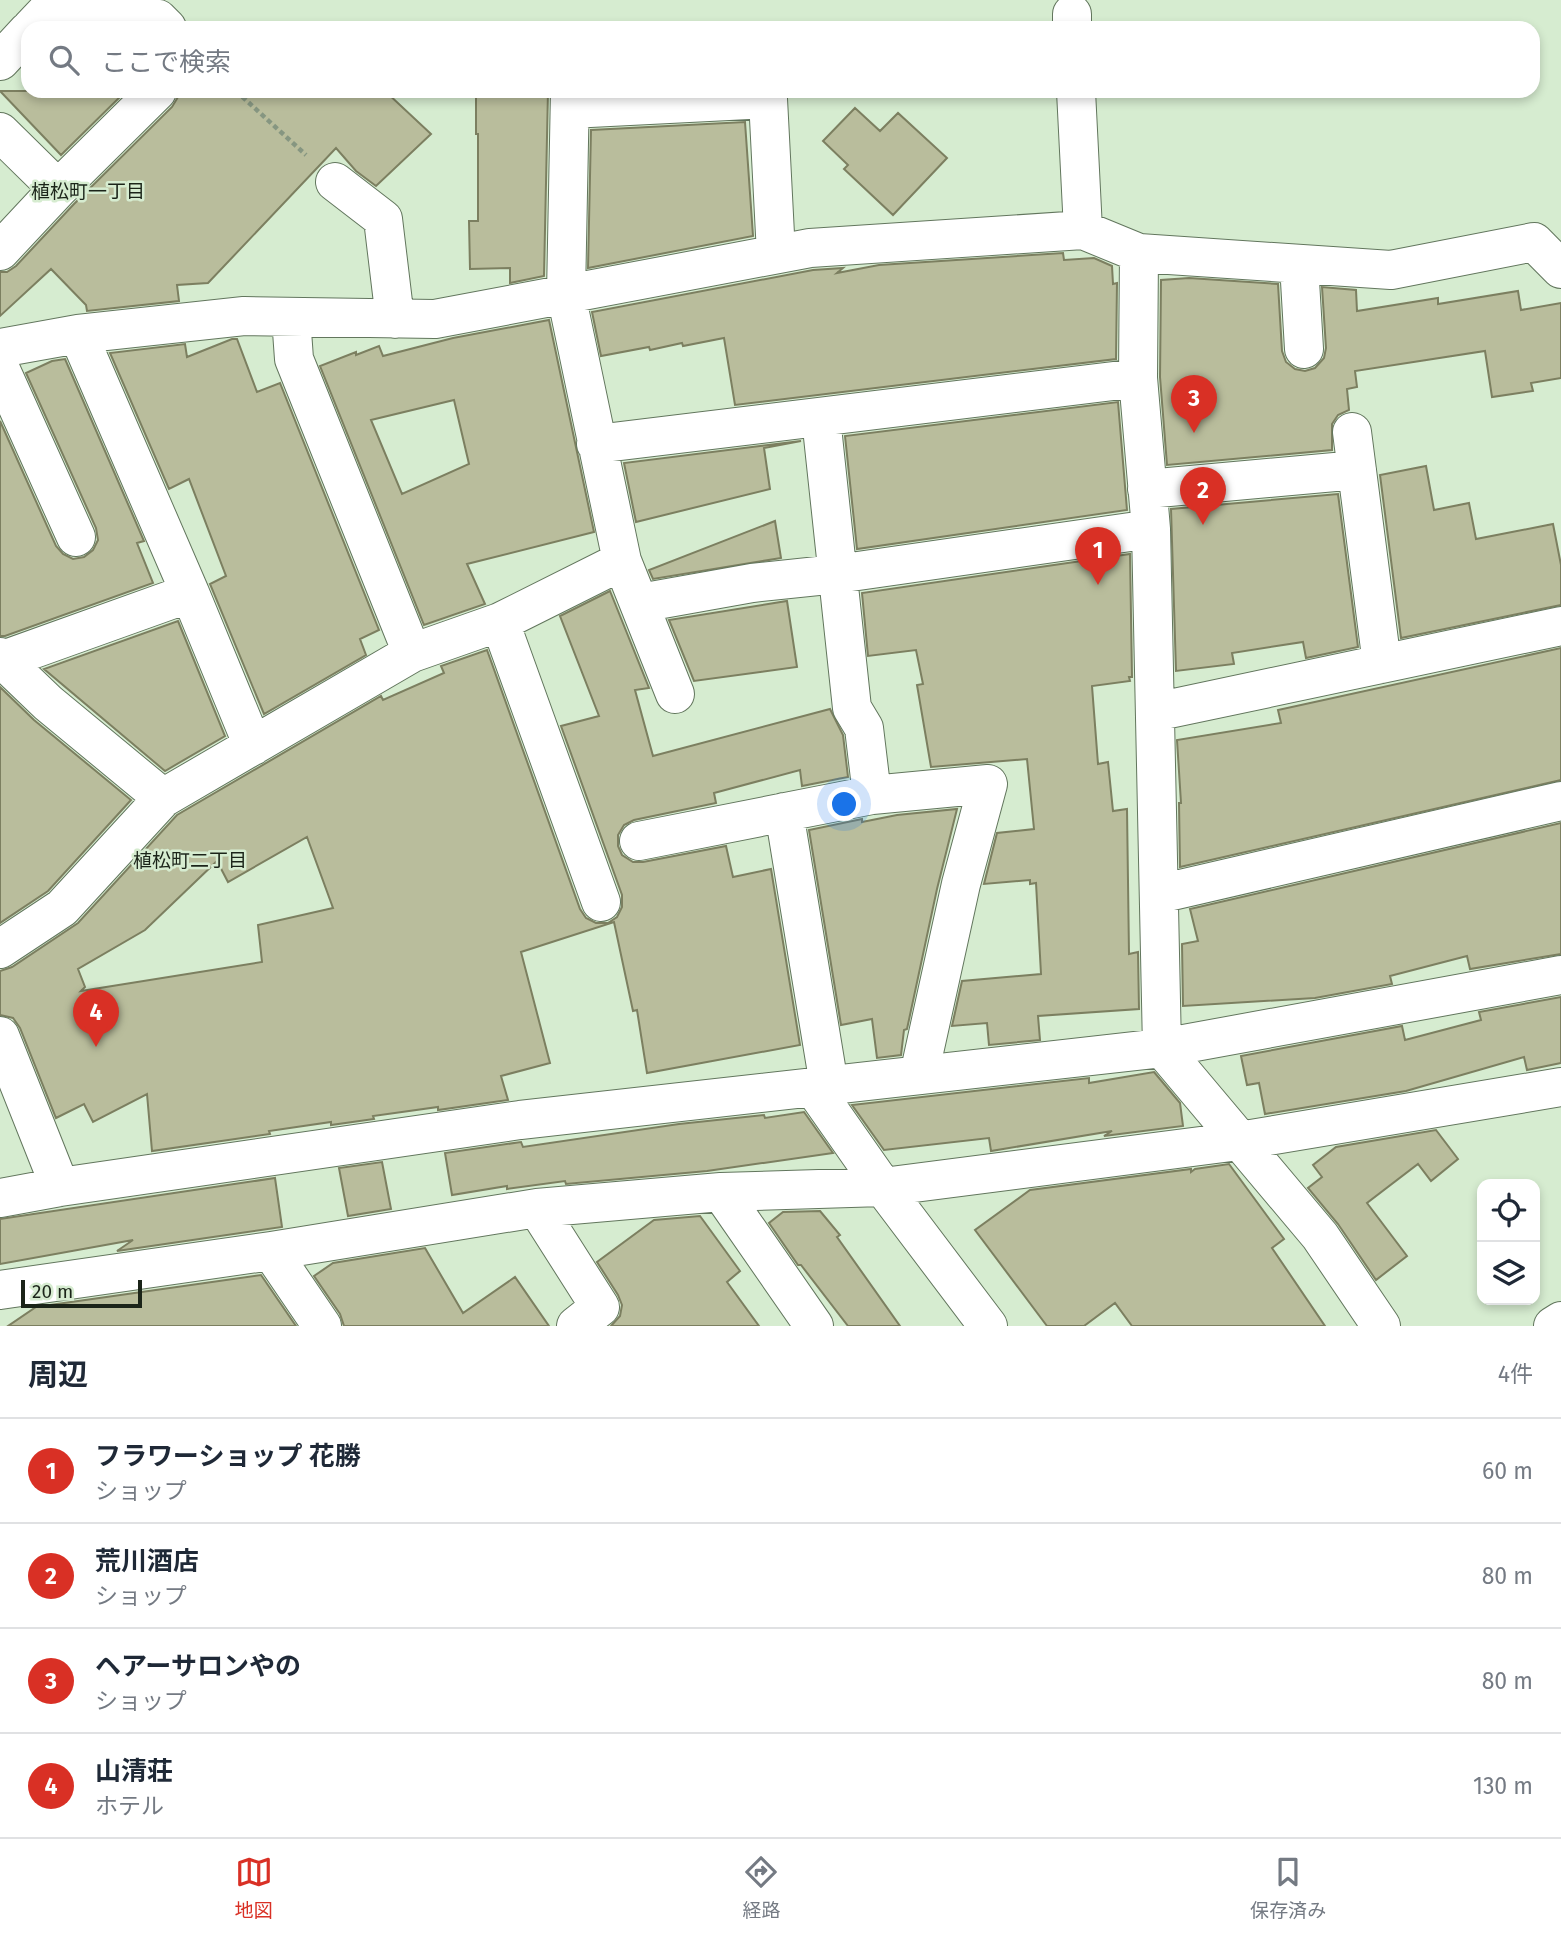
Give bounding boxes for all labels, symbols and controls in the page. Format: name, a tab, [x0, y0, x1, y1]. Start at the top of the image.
search box	[21, 21, 1540, 98]
icon: search	[45, 41, 83, 79]
text: ここで検索	[101, 47, 231, 78]
district label: 植松町一丁目	[31, 180, 145, 203]
pin: 3	[1171, 375, 1217, 433]
pin: 2	[1180, 467, 1226, 525]
pin: 1	[1075, 527, 1121, 585]
your location	[827, 787, 861, 821]
district label: 植松町二丁目	[133, 849, 247, 872]
pin: 4	[73, 989, 119, 1047]
map controls	[1477, 1179, 1540, 1305]
button: locate	[1477, 1179, 1540, 1242]
button: layers	[1477, 1242, 1540, 1305]
scale bar	[21, 1277, 142, 1309]
text: 20 m	[32, 1280, 73, 1303]
text: 周辺	[28, 1357, 88, 1393]
text: 4件	[1498, 1360, 1533, 1388]
text: フラワーショップ 花勝	[95, 1441, 361, 1472]
text: 1	[46, 1457, 56, 1485]
text: 60 m	[1482, 1457, 1533, 1485]
text: ショップ	[95, 1477, 187, 1505]
text: 荒川酒店	[95, 1546, 199, 1577]
text: 2	[45, 1562, 57, 1590]
text: 80 m	[1482, 1562, 1533, 1590]
text: ショップ	[95, 1582, 187, 1610]
text: ヘアーサロンやの	[95, 1651, 301, 1682]
text: 3	[45, 1667, 57, 1695]
text: 80 m	[1482, 1667, 1533, 1695]
text: ショップ	[95, 1687, 187, 1715]
text: 山清荘	[95, 1756, 173, 1787]
text: 4	[45, 1772, 58, 1800]
text: 130 m	[1473, 1772, 1533, 1800]
text: ホテル	[95, 1792, 164, 1820]
tab: 地図	[235, 1853, 273, 1922]
tab: 経路	[742, 1853, 780, 1922]
tab: 保存済み	[1250, 1853, 1326, 1922]

